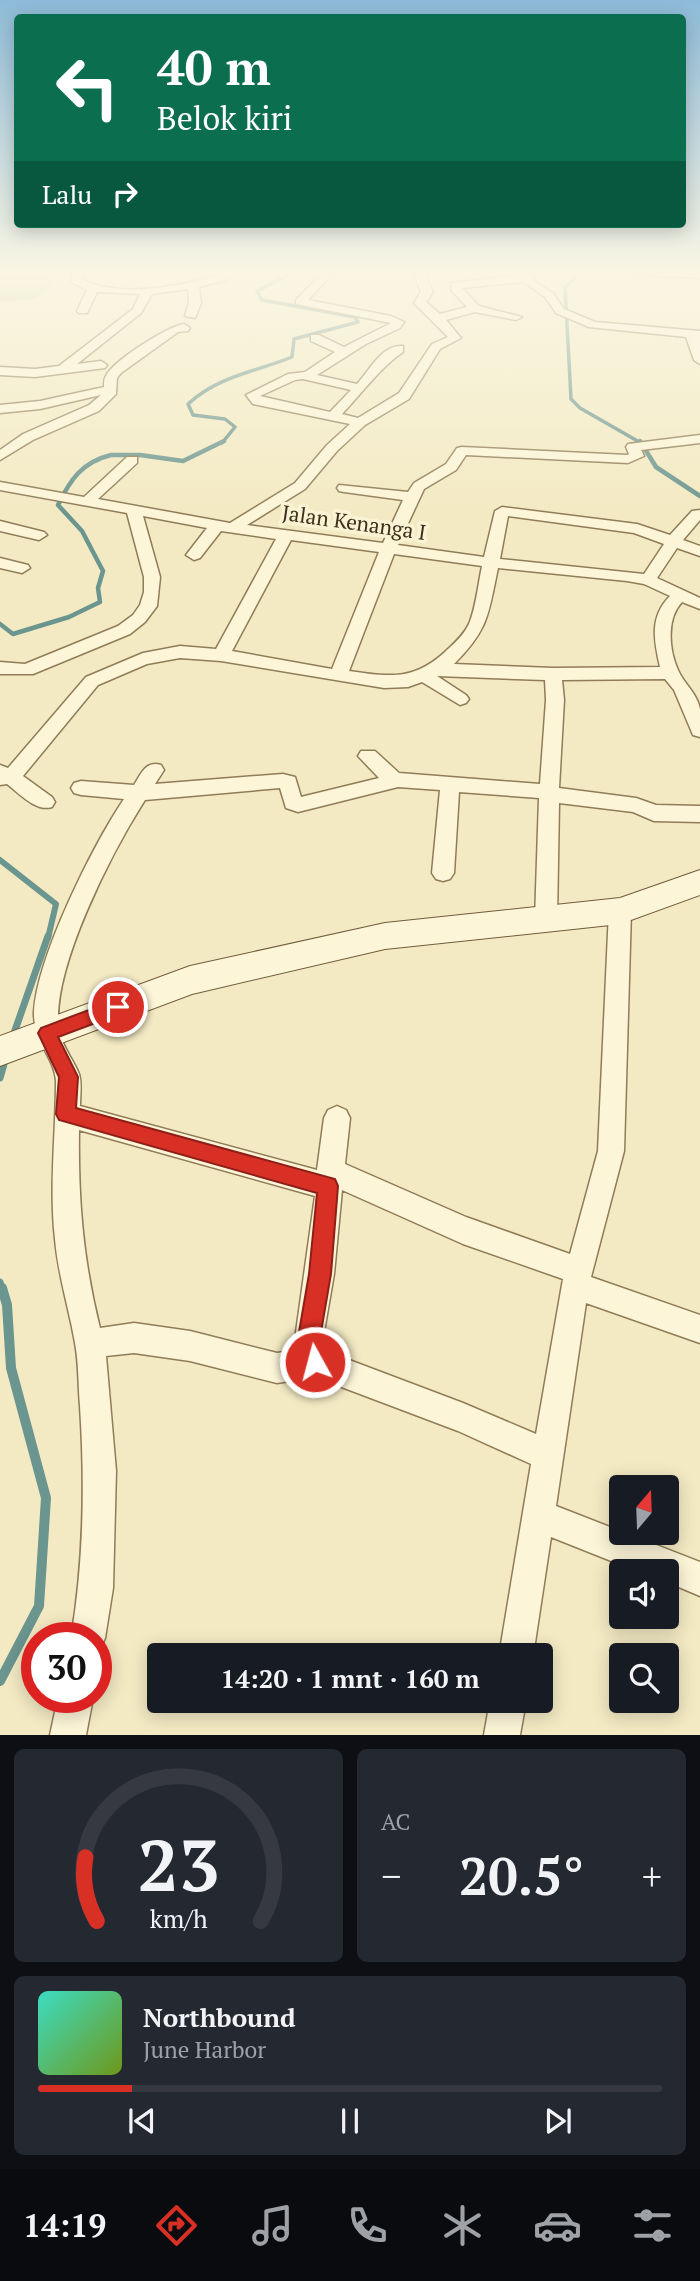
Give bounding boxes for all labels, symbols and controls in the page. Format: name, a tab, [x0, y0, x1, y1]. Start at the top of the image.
text: 40 m	[157, 34, 271, 99]
icon: left	[42, 42, 133, 133]
text: Belok kiri	[157, 97, 292, 139]
icon: right	[106, 175, 144, 213]
text: Lalu	[42, 177, 92, 211]
street label: Jalan Kenanga I	[280, 498, 428, 546]
pin	[88, 977, 148, 1037]
icon: arrive	[99, 988, 137, 1026]
position arrow	[278, 1325, 352, 1399]
north arrow	[609, 1475, 679, 1545]
map controls	[609, 1475, 679, 1713]
button: sound	[609, 1559, 679, 1629]
speed limit sign: 30	[21, 1622, 112, 1713]
button: search	[609, 1643, 679, 1713]
text: 14:20 · 1 mnt · 160 m	[220, 1661, 480, 1695]
text: AC	[381, 1806, 410, 1837]
text: 23	[137, 1816, 220, 1913]
text: 20.5°	[459, 1841, 584, 1910]
text: −	[381, 1851, 401, 1901]
text: +	[642, 1851, 662, 1901]
text: km/h	[150, 1902, 208, 1935]
text: Northbound	[143, 2000, 296, 2034]
text: June Harbor	[143, 2034, 266, 2065]
icon: previous	[123, 2102, 161, 2140]
icon: pause	[331, 2102, 369, 2140]
icon: next	[539, 2102, 577, 2140]
icon: directions	[152, 2201, 201, 2250]
icon: music	[248, 2201, 297, 2250]
icon: phone	[343, 2201, 392, 2250]
icon: climate	[438, 2201, 487, 2250]
icon: car	[533, 2201, 582, 2250]
icon: filters	[628, 2201, 677, 2250]
text: 14:19	[23, 2204, 106, 2246]

